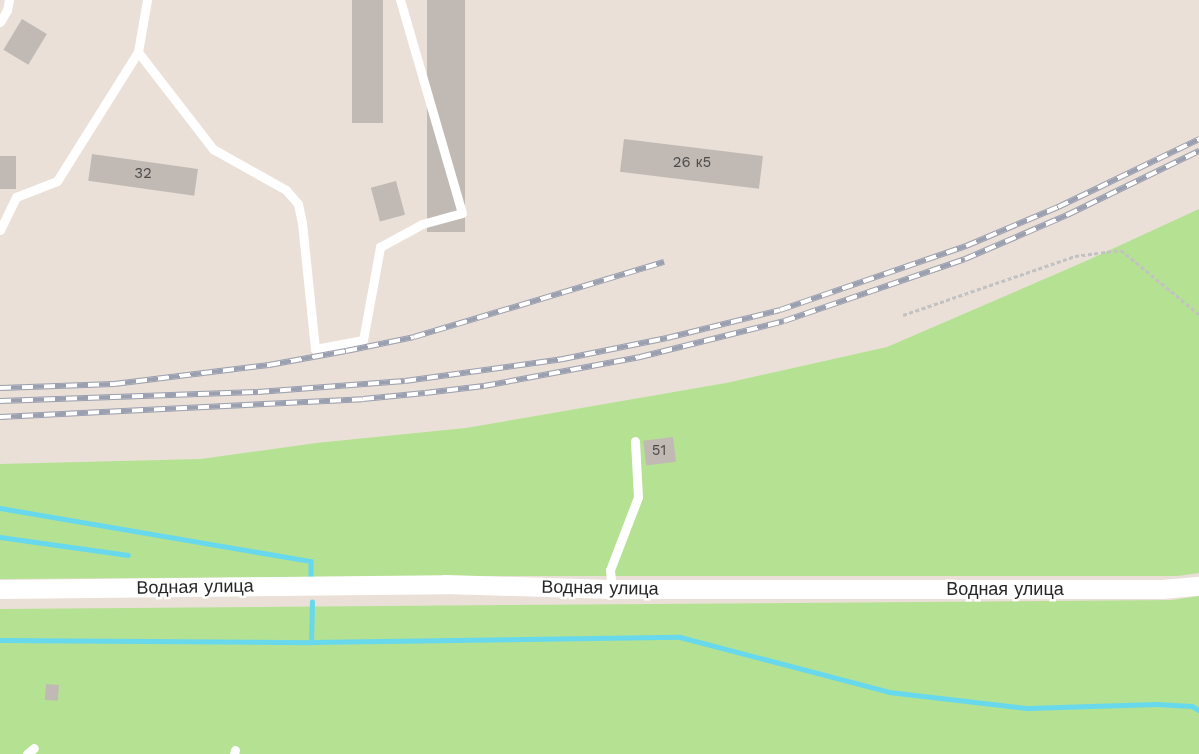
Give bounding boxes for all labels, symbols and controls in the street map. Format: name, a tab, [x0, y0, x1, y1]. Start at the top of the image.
house number: 26 к5	[673, 154, 711, 172]
house number: 32	[134, 165, 152, 183]
house number: 51	[652, 442, 666, 460]
street label: Водная улица	[136, 575, 254, 599]
street label: Водная улица	[541, 576, 659, 600]
street label: Водная улица	[946, 578, 1064, 600]

